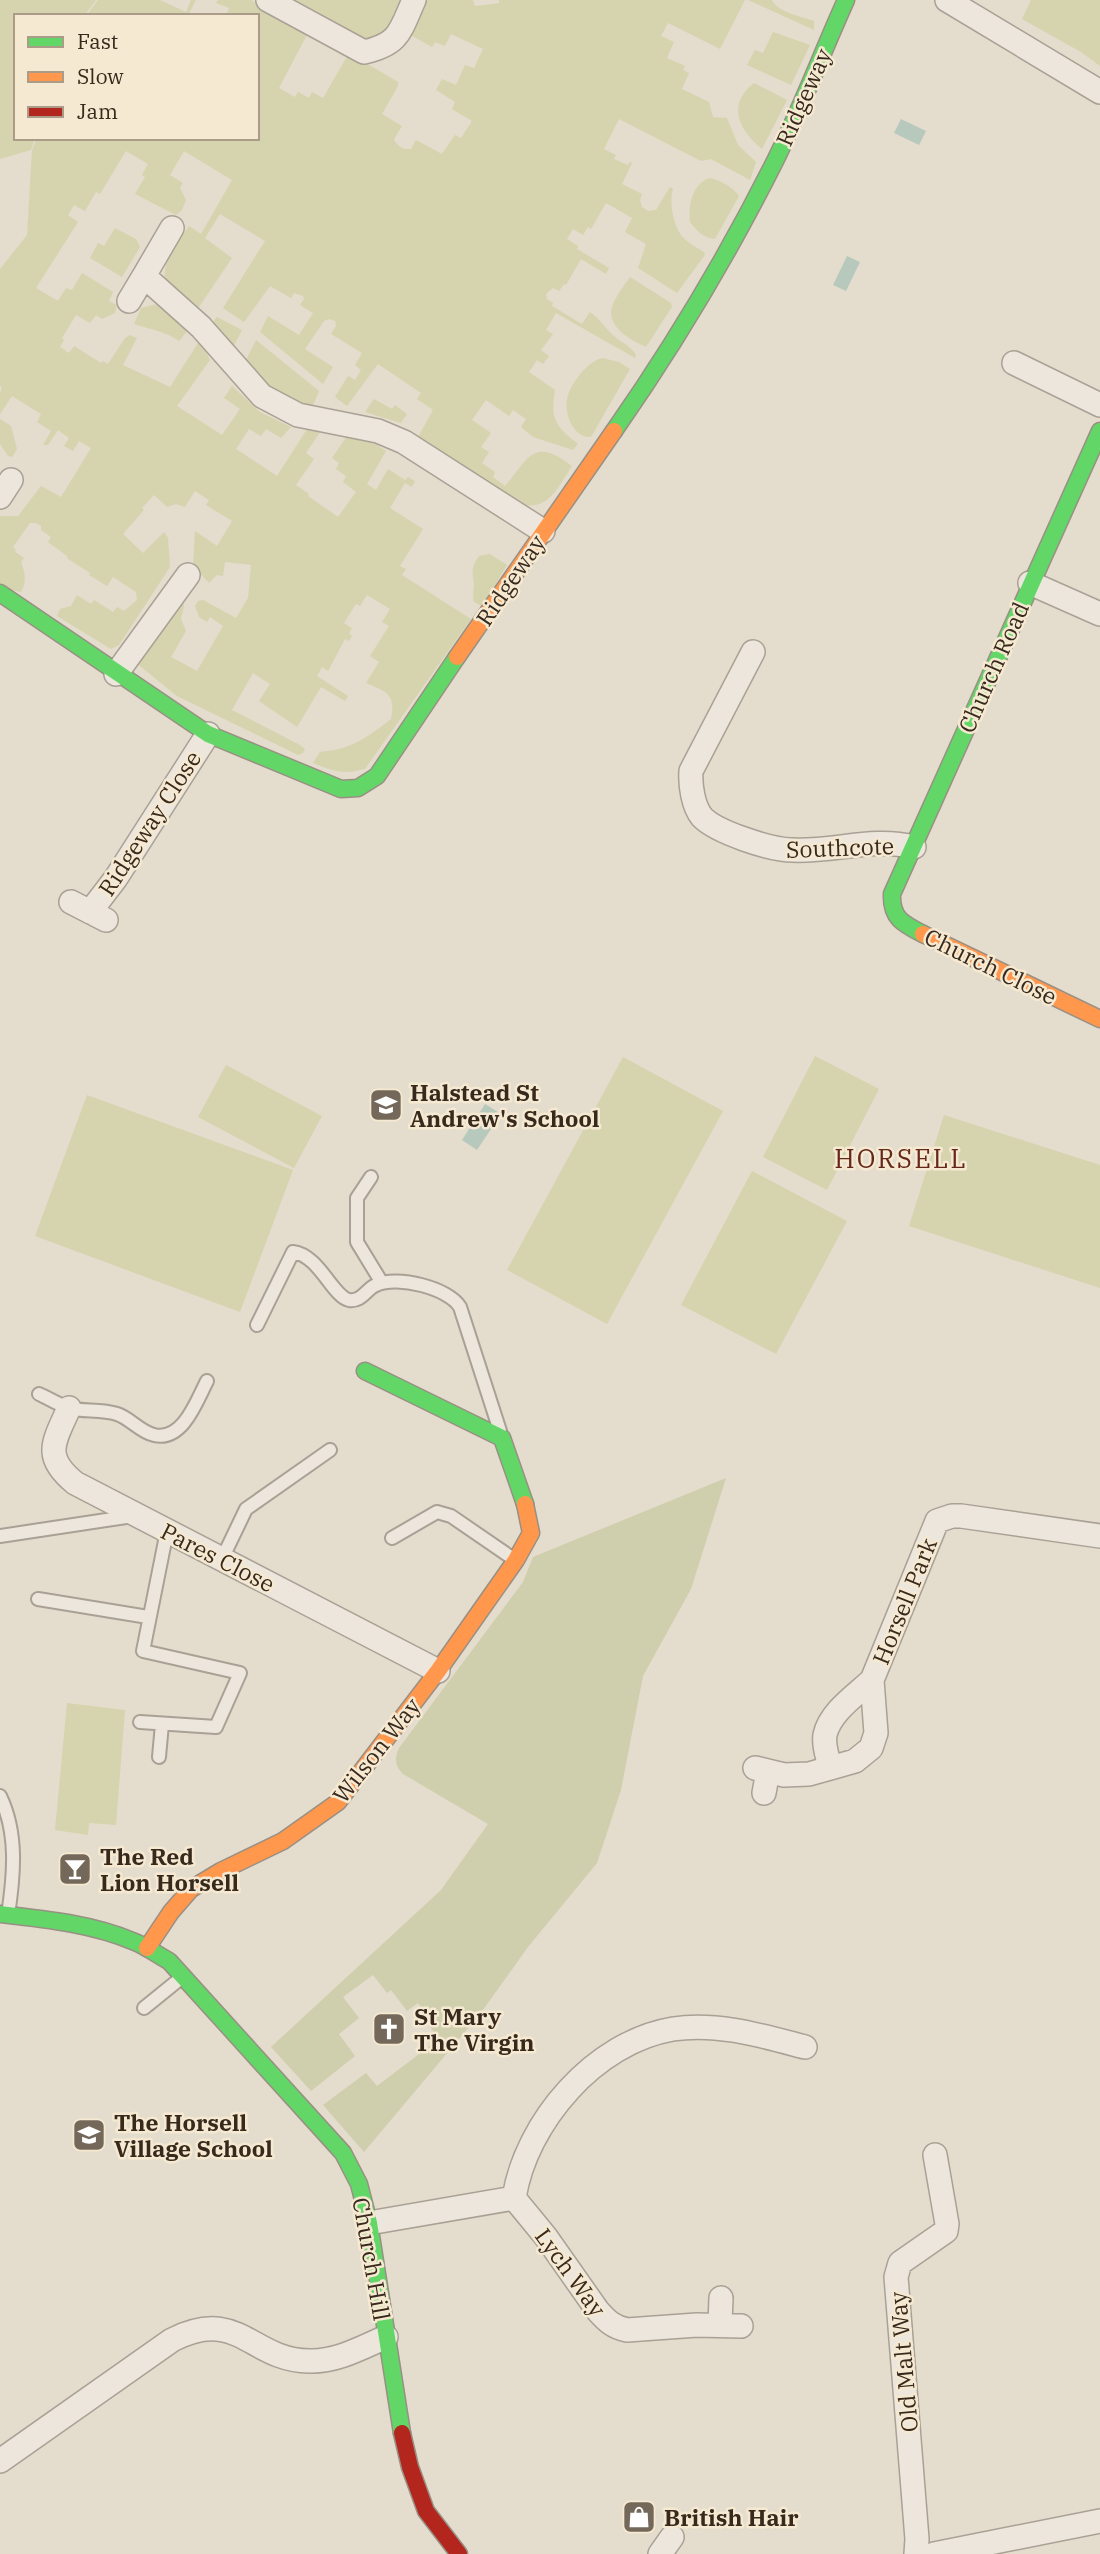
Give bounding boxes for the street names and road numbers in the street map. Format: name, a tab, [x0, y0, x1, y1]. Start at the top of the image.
street label: Ridgeway	[768, 43, 838, 150]
street label: Ridgeway	[469, 528, 552, 631]
street label: Church Road	[951, 597, 1035, 737]
street label: Ridgeway Close	[91, 745, 207, 901]
street label: Southcote	[785, 830, 895, 864]
street label: Church Close	[920, 921, 1062, 1011]
street label: Pares Close	[156, 1515, 280, 1599]
street label: Horsell Park	[865, 1533, 943, 1669]
street label: Wilson Way	[325, 1691, 427, 1809]
street label: Church Hill	[346, 2195, 398, 2323]
street label: Lych Way	[529, 2222, 614, 2323]
street label: Old Malt Way	[882, 2290, 924, 2434]

